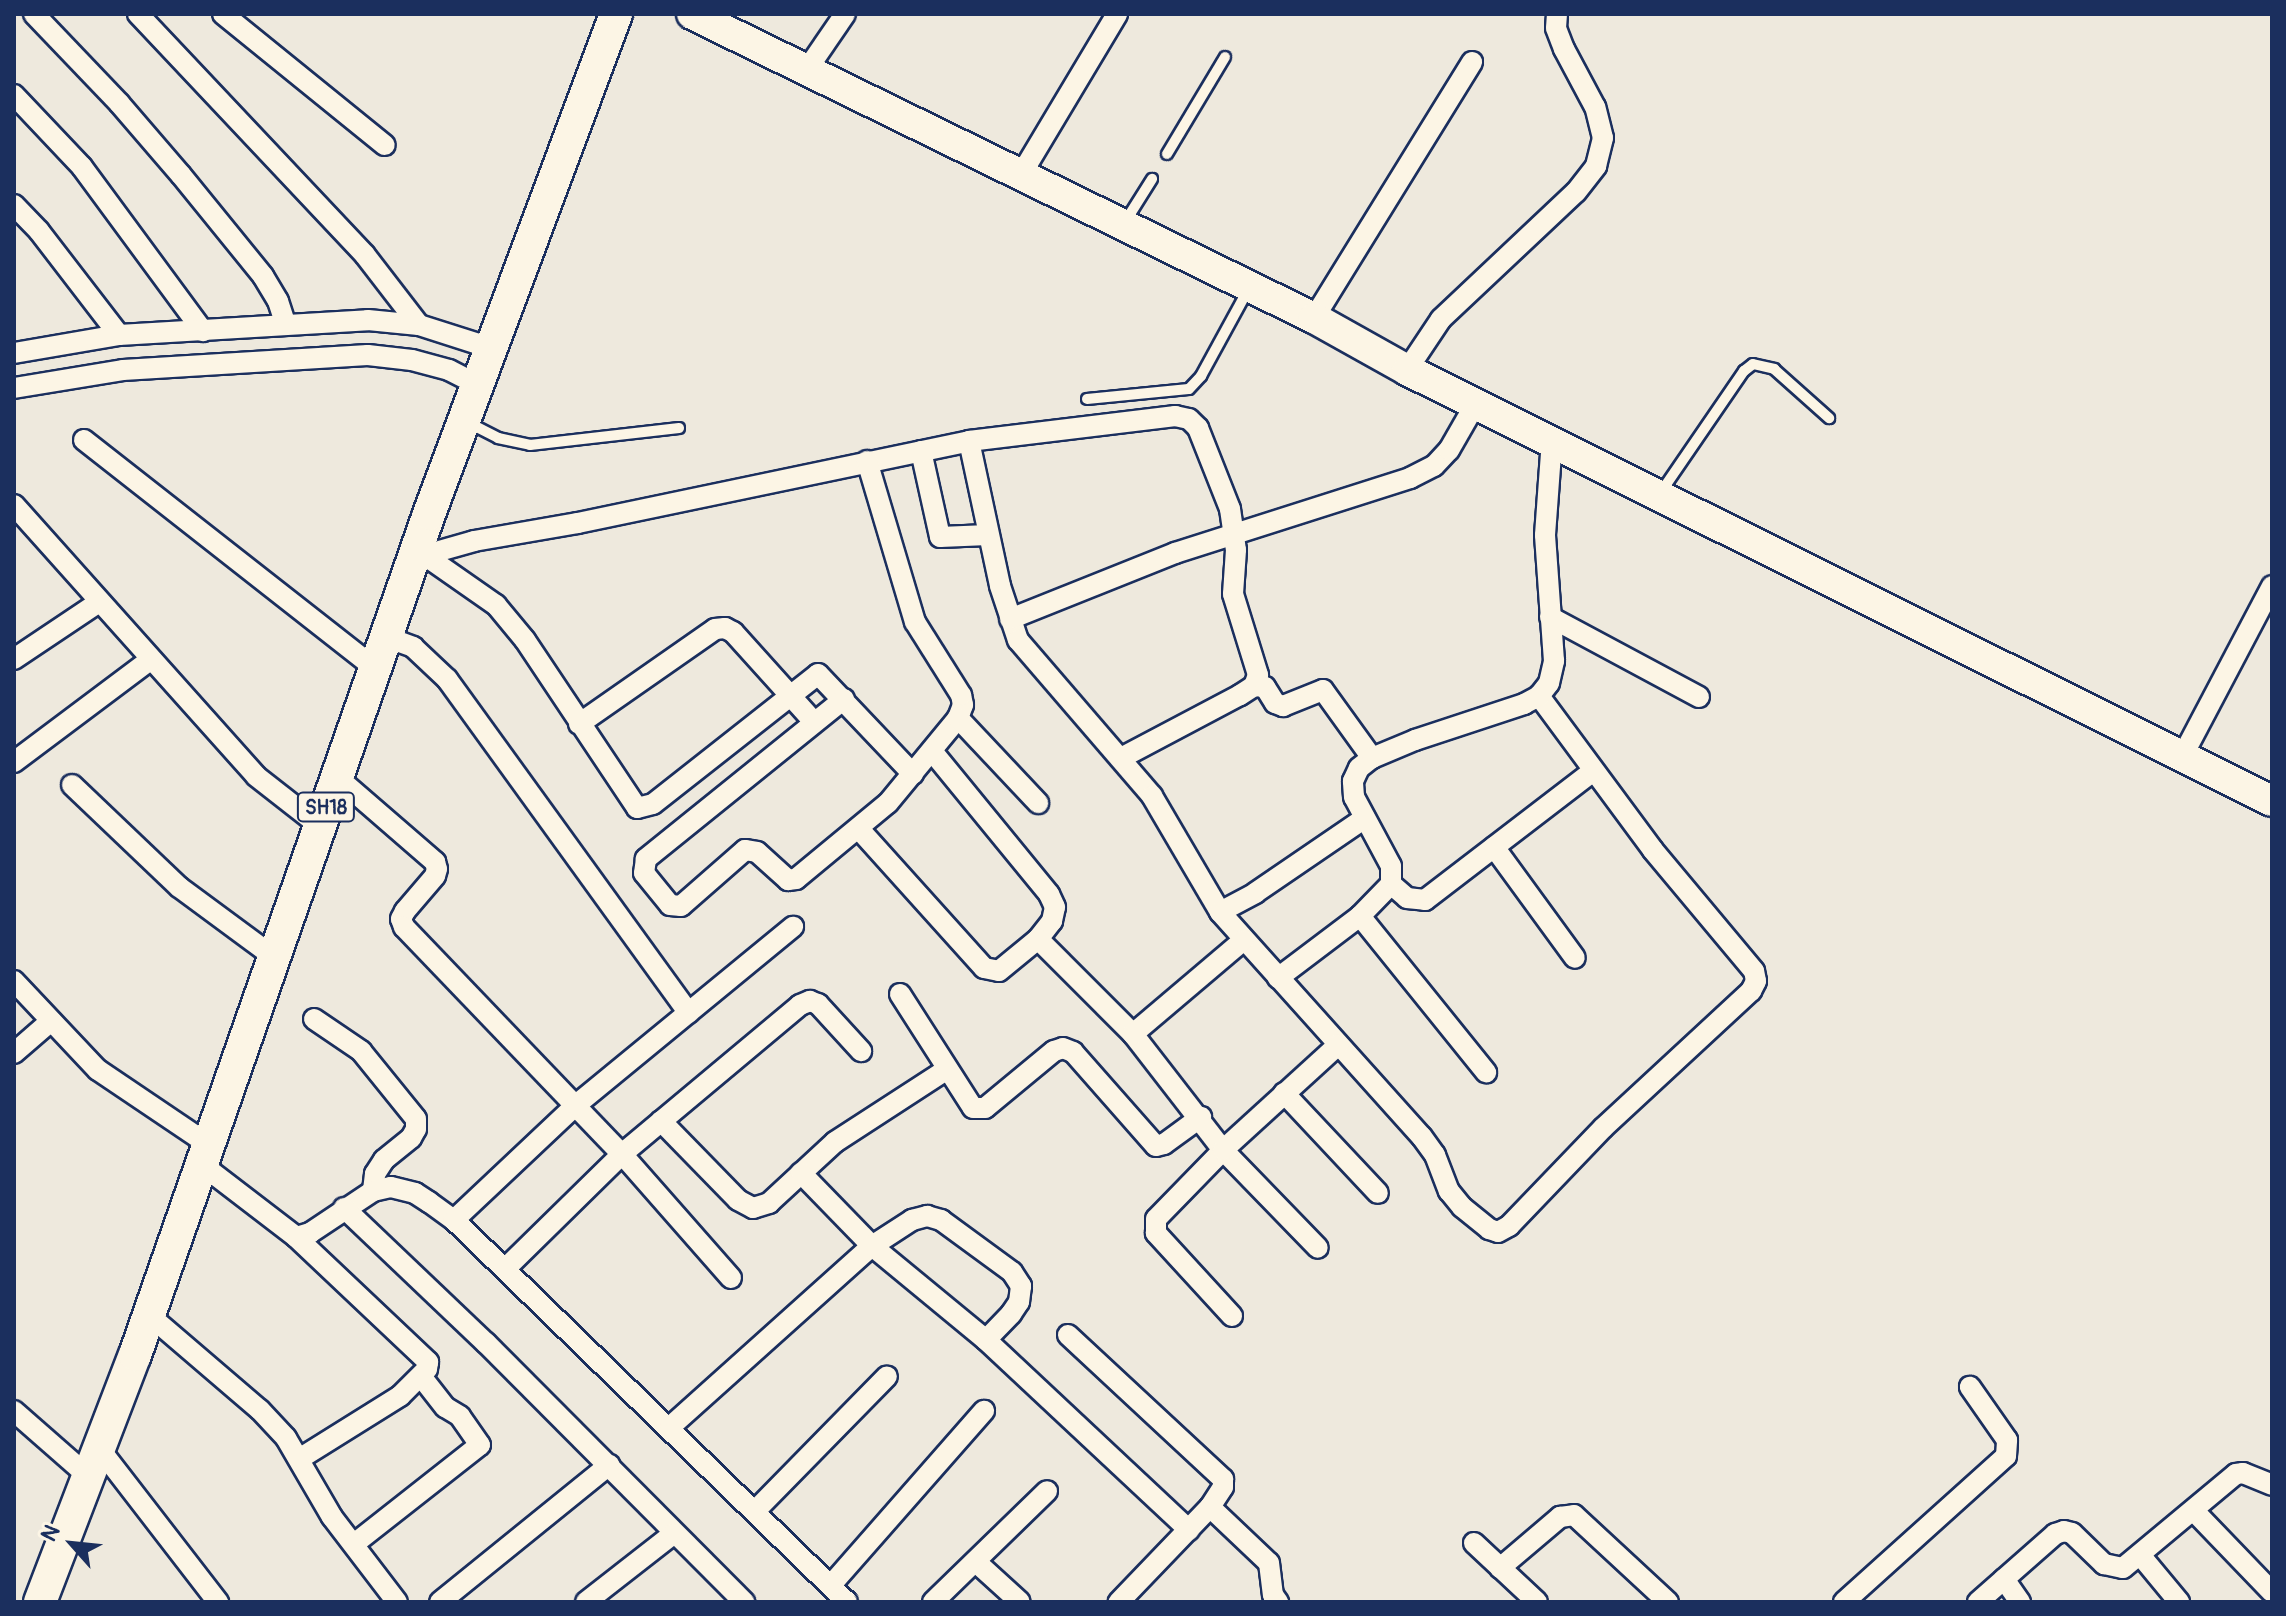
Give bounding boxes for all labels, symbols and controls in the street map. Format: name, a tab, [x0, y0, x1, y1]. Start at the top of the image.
road number: SH18	[296, 791, 356, 823]
north arrow	[32, 1504, 112, 1584]
text: N	[35, 1520, 66, 1546]

